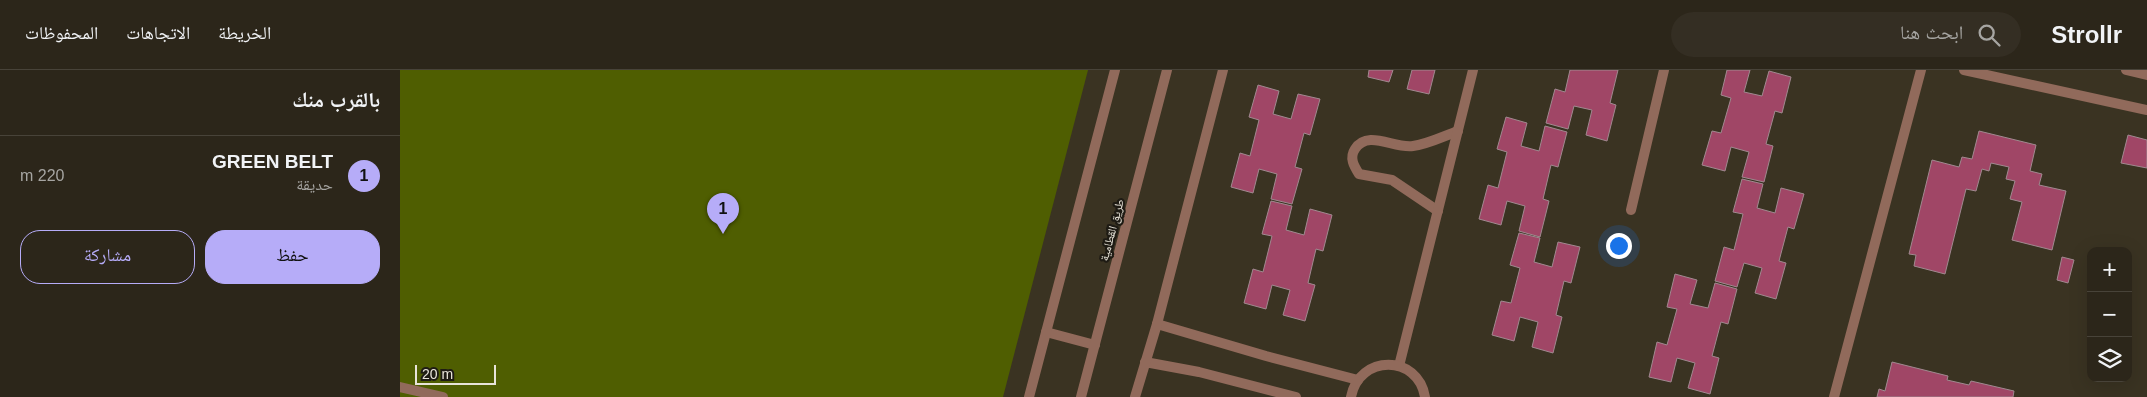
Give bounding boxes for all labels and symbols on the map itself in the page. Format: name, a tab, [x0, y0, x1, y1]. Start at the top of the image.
pin: 1	[707, 193, 739, 234]
street label: طريق القطامية	[1097, 197, 1127, 263]
your location	[1606, 233, 1632, 259]
scale bar	[415, 362, 496, 385]

